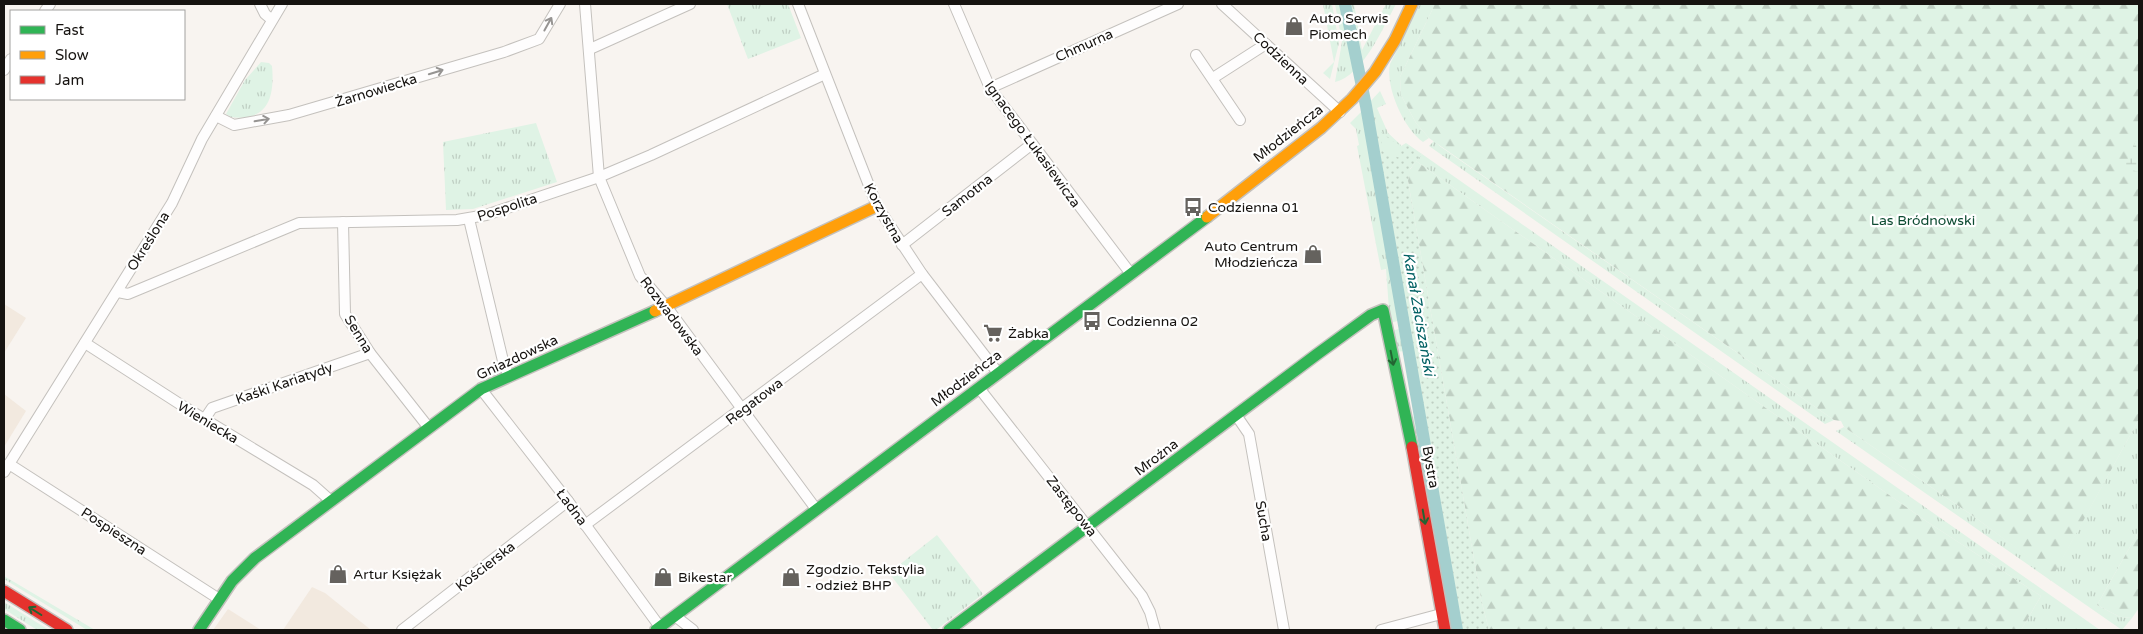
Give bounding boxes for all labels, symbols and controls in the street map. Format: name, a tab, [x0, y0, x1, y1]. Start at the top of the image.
legend	[10, 10, 185, 100]
place label: Auto Serwis Piomech	[1309, 10, 1389, 43]
shop icon: Auto Serwis Piomech	[1283, 15, 1305, 37]
one-way arrow	[544, 17, 554, 31]
text: Fast	[55, 21, 85, 39]
street label: Chmurna	[1053, 25, 1116, 66]
street label: Codzienna	[1249, 28, 1312, 89]
text: Slow	[55, 46, 89, 64]
one-way arrow	[427, 67, 443, 77]
street label: Żarnowiecka	[333, 70, 419, 111]
text: Jam	[55, 71, 84, 89]
street label: Ignacego Łukasiewicza	[981, 78, 1084, 211]
street label: Młodzieńcza	[1250, 101, 1327, 166]
one-way arrow	[254, 114, 270, 124]
street label: Samotna	[939, 170, 996, 220]
street label: Korzystna	[860, 180, 907, 246]
street label: Pospolita	[475, 190, 539, 225]
bus stop icon: Codzienna 01	[1182, 196, 1204, 218]
place label: Codzienna 01	[1208, 199, 1299, 216]
street label: Określona	[123, 208, 173, 274]
park label: Las Bródnowski	[1871, 212, 1975, 229]
place label: Auto Centrum Młodzieńcza	[1204, 238, 1298, 271]
shop icon: Auto Centrum Młodzieńcza	[1302, 243, 1324, 265]
water label: Kanał Zaciszański	[1399, 251, 1439, 379]
street label: Rozwadowska	[636, 273, 707, 359]
bus stop icon: Codzienna 02	[1081, 310, 1103, 332]
street label: Senna	[341, 312, 377, 356]
place label: Codzienna 02	[1107, 313, 1198, 330]
supermarket icon: Żabka	[982, 322, 1004, 344]
place label: Żabka	[1008, 325, 1049, 342]
street label: Gniazdowska	[474, 331, 561, 384]
street label: Młodzieńcza	[928, 346, 1005, 410]
one-way arrow	[1388, 350, 1398, 366]
street label: Kaśki Kariatydy	[233, 359, 335, 408]
street label: Regatowa	[722, 374, 786, 428]
street label: Wieniecka	[174, 398, 241, 447]
street label: Mroźna	[1131, 435, 1182, 479]
street label: Bystra	[1418, 445, 1443, 489]
street label: Zastępowa	[1043, 472, 1101, 540]
street label: Ładna	[552, 486, 591, 529]
street label: Sucha	[1252, 499, 1275, 543]
street label: Pospieszna	[78, 504, 150, 559]
one-way arrow	[1420, 509, 1430, 525]
street label: Kościerska	[452, 538, 518, 595]
place label: Zgodzio. Tekstylia - odzież BHP	[806, 561, 925, 594]
shop icon: Artur Księżak	[327, 563, 349, 585]
place label: Artur Księżak	[353, 566, 442, 583]
shop icon: Bikestar	[652, 566, 674, 588]
shop icon: Zgodzio. Tekstylia - odzież BHP	[780, 566, 802, 588]
place label: Bikestar	[678, 569, 732, 586]
one-way arrow	[29, 605, 43, 615]

